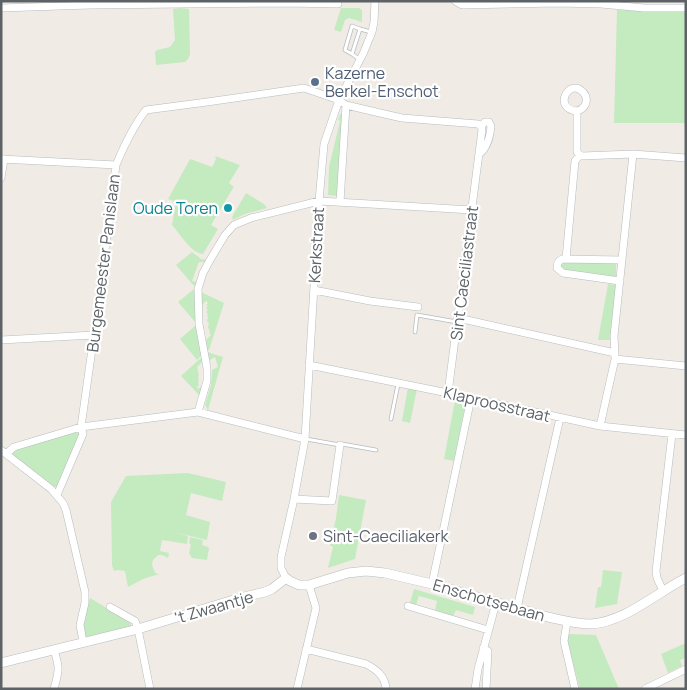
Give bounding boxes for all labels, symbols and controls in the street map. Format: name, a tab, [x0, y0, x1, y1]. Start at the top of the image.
place label: Kazerne Berkel-Enschot	[325, 62, 439, 102]
marker: Kazerne Berkel-Enschot	[309, 76, 321, 88]
street label: Burgemeester Panislaan	[81, 173, 125, 353]
place label: Oude Toren	[133, 197, 218, 219]
marker: Oude Toren	[222, 202, 234, 214]
street label: Sint Caeciliastraat	[445, 204, 483, 342]
street label: Kerkstraat	[303, 206, 329, 284]
street label: Klaproosstraat	[441, 381, 553, 427]
place label: Sint-Caeciliakerk	[323, 525, 450, 547]
marker: Sint-Caeciliakerk	[307, 530, 319, 542]
street label: Enschotsebaan	[430, 573, 548, 627]
street label: 't Zwaantje	[172, 585, 256, 629]

